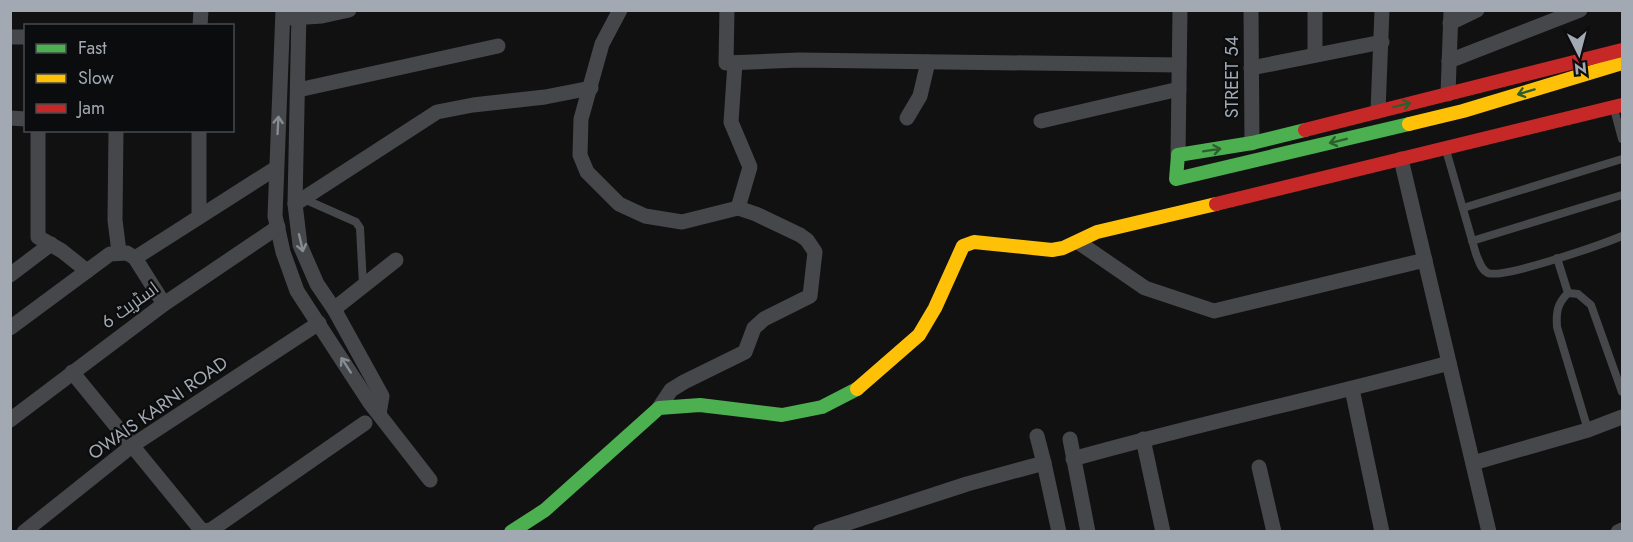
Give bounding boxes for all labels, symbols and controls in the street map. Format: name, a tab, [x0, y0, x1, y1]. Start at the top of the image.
legend	[24, 24, 234, 132]
north arrow	[1549, 24, 1609, 84]
text: Fast	[78, 35, 107, 61]
street label: STREET 54	[1219, 36, 1245, 118]
text: N	[1573, 56, 1588, 81]
text: Slow	[78, 65, 115, 91]
one-way arrow	[1517, 87, 1536, 98]
text: Jam	[76, 95, 105, 121]
one-way arrow	[1392, 99, 1411, 111]
one-way arrow	[272, 116, 283, 136]
one-way arrow	[1328, 136, 1347, 148]
one-way arrow	[1202, 144, 1221, 155]
one-way arrow	[296, 233, 308, 252]
street label: اسٹریٹ 6	[96, 275, 164, 335]
street label: OWAIS KARNI ROAD	[83, 350, 233, 466]
one-way arrow	[340, 357, 352, 374]

